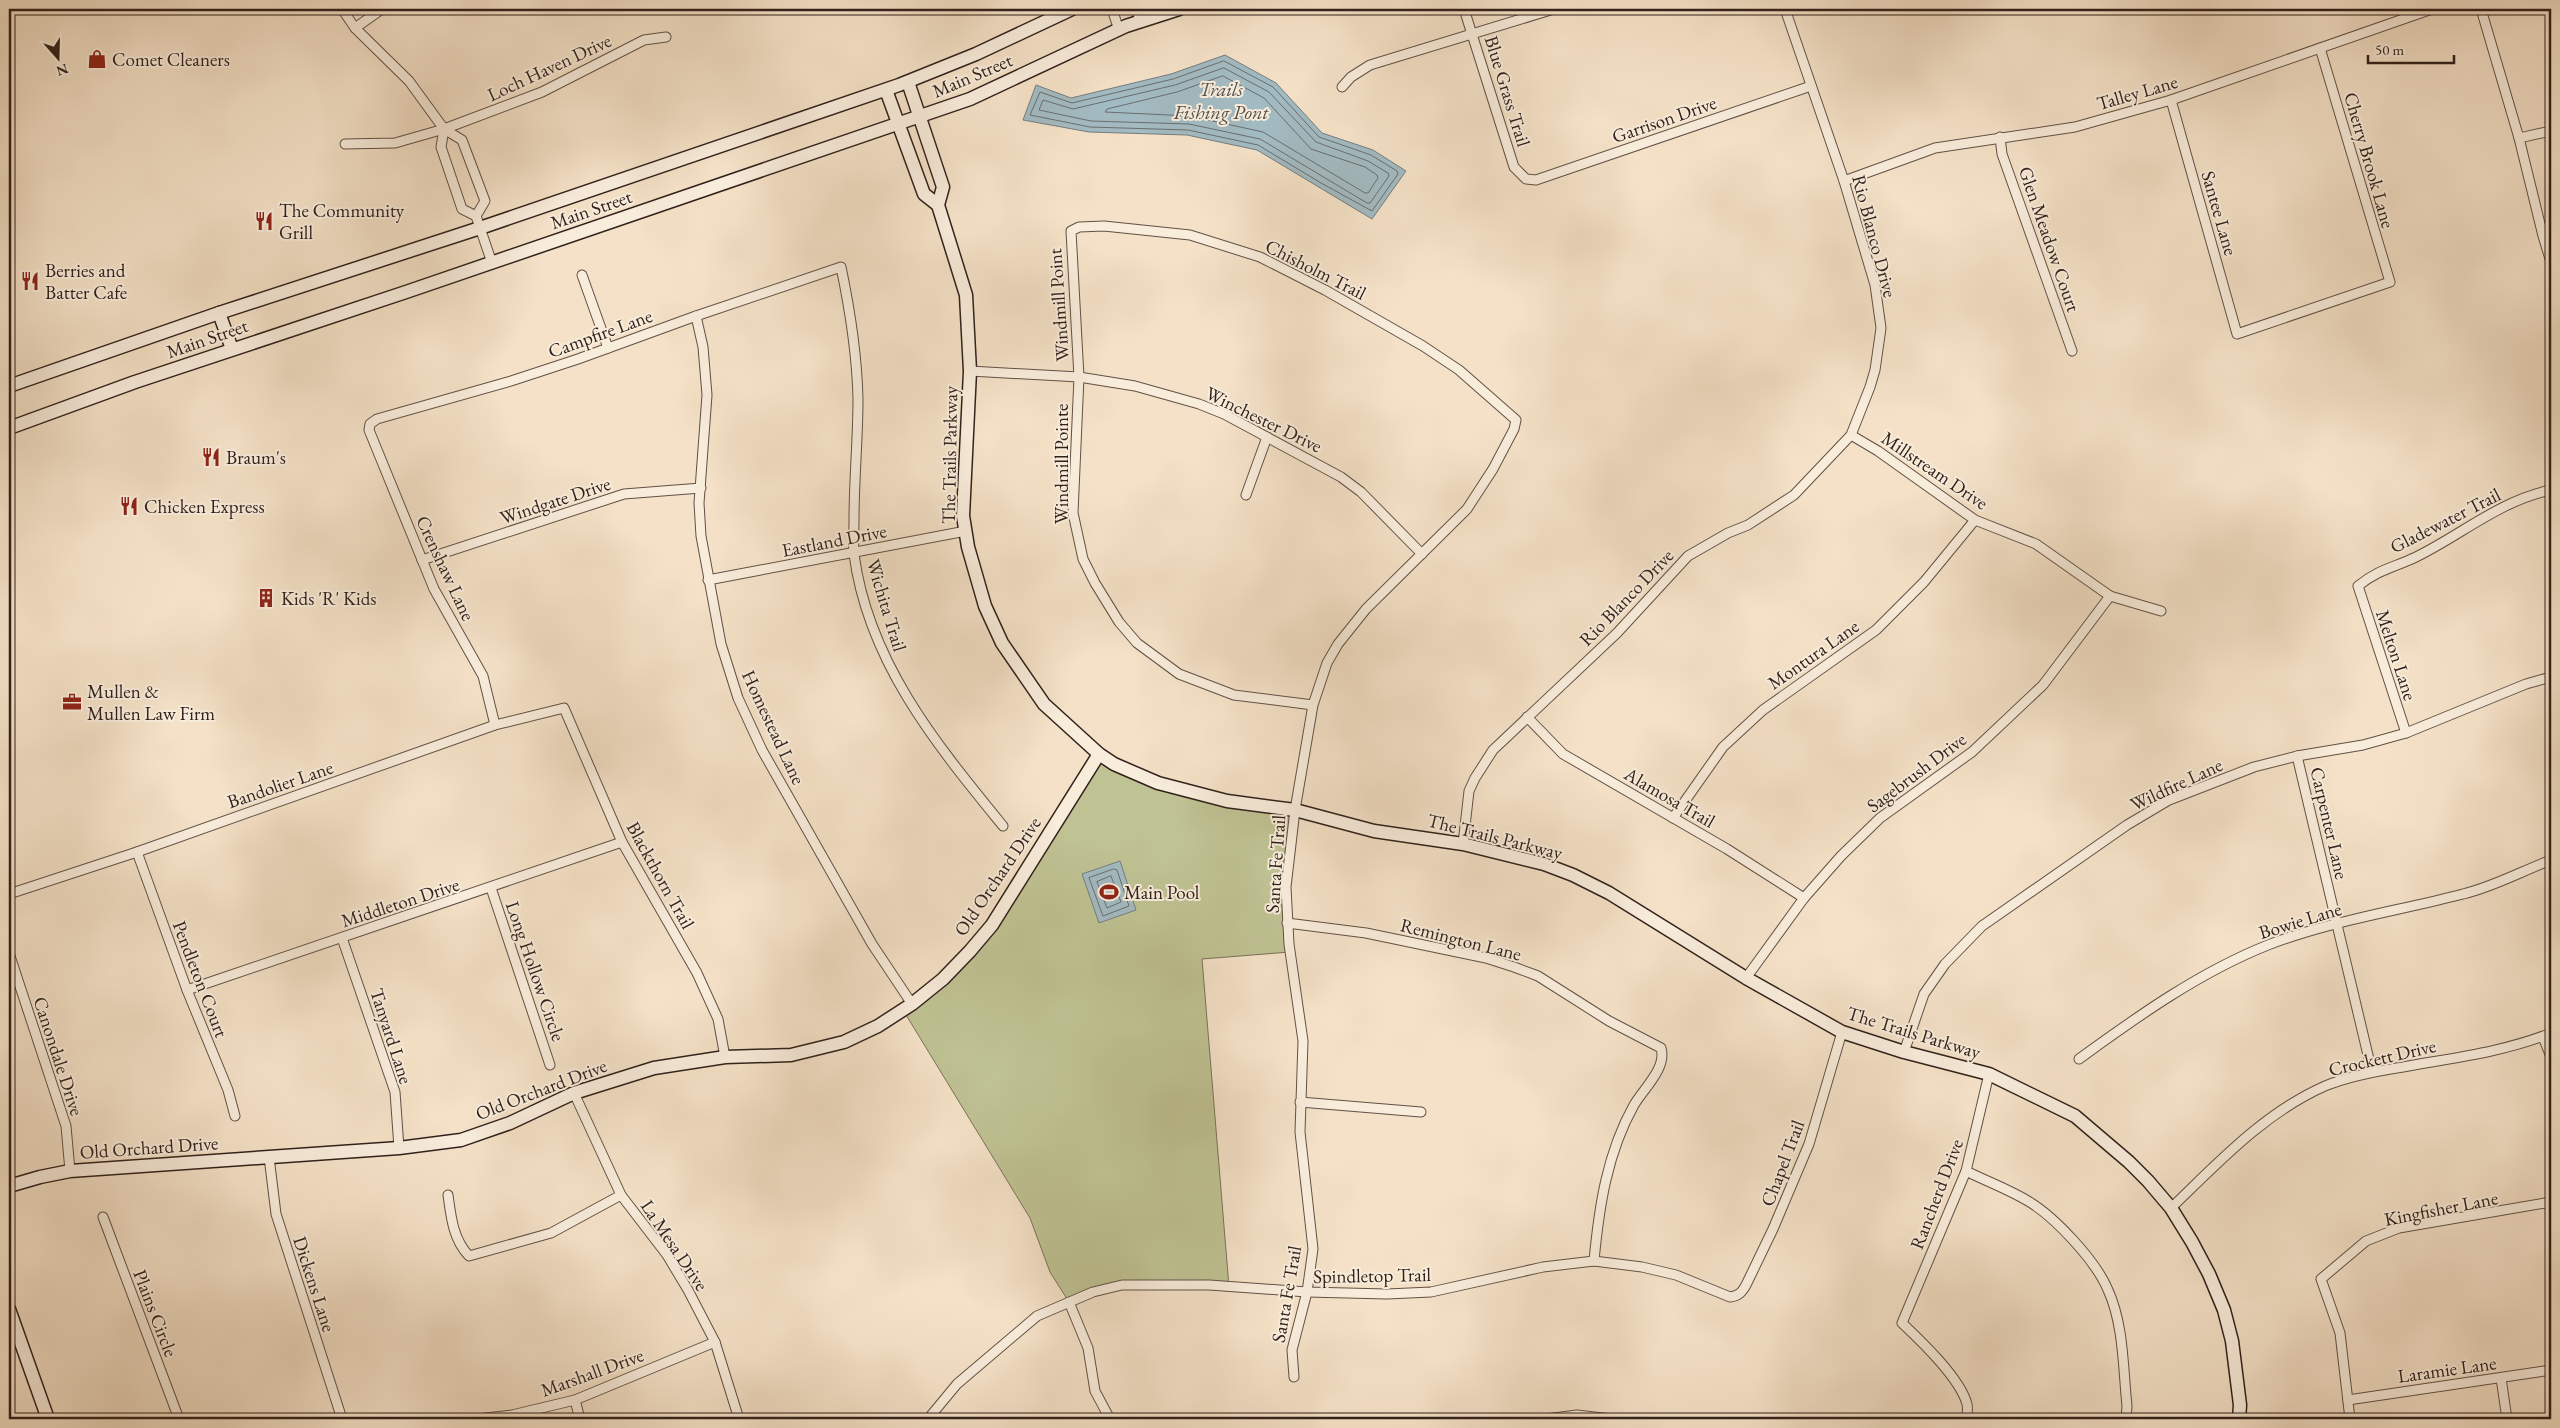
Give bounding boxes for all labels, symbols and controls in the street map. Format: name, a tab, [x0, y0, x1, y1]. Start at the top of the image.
street label: Loch Haven Drive	[483, 28, 615, 107]
north arrow	[32, 32, 82, 82]
scale bar	[2368, 32, 2454, 64]
street label: Blue Grass Trail	[1479, 33, 1536, 150]
text: 50 m	[2375, 40, 2404, 59]
place label: Comet Cleaners	[112, 47, 230, 72]
street label: Main Street	[928, 47, 1016, 103]
shop icon: Comet Cleaners	[86, 48, 108, 70]
text: N	[53, 60, 71, 81]
street label: Talley Lane	[2094, 69, 2181, 116]
water label: Trails Fishing Pont	[1173, 76, 1270, 125]
street label: Cherry Brook Lane	[2338, 89, 2401, 231]
street label: Garrison Drive	[1609, 90, 1720, 149]
street label: Glen Meadow Court	[2013, 163, 2086, 315]
street label: Santee Lane	[2196, 168, 2244, 258]
street label: Rio Blanco Drive	[1846, 172, 1903, 300]
street label: Main Street	[547, 184, 635, 235]
place label: The Community Grill	[279, 198, 405, 245]
restaurant icon: The Community Grill	[253, 210, 275, 232]
street label: Chisholm Trail	[1261, 233, 1371, 306]
street label: Windmill Point	[1042, 248, 1075, 362]
place label: Berries and Batter Cafe	[45, 258, 127, 305]
restaurant icon: Berries and Batter Cafe	[19, 270, 41, 292]
street label: Campfire Lane	[545, 303, 656, 364]
street label: Main Street	[163, 313, 251, 364]
street label: Winchester Drive	[1201, 380, 1326, 458]
street label: The Trails Parkway	[936, 385, 963, 524]
street label: Windmill Pointe	[1049, 404, 1074, 524]
street label: Millstream Drive	[1877, 426, 1993, 515]
place label: Braum's	[226, 445, 286, 470]
restaurant icon: Braum's	[200, 446, 222, 468]
street label: Windgate Drive	[497, 471, 614, 530]
street label: Gladewater Trail	[2386, 482, 2505, 559]
place label: Chicken Express	[144, 494, 265, 519]
restaurant icon: Chicken Express	[118, 495, 140, 517]
street label: Crenshaw Lane	[410, 512, 481, 625]
street label: Eastland Drive	[780, 518, 889, 563]
street label: Rio Blanco Drive	[1574, 543, 1679, 651]
street label: Wichita Trail	[861, 556, 913, 655]
place label: Kids 'R' Kids	[281, 586, 376, 611]
building icon: Kids 'R' Kids	[255, 587, 277, 609]
street label: Melton Lane	[2370, 607, 2423, 704]
street label: Montura Lane	[1763, 614, 1864, 695]
street label: Homestead Lane	[736, 666, 811, 789]
place label: Mullen & Mullen Law Firm	[87, 679, 215, 726]
office icon: Mullen & Mullen Law Firm	[61, 691, 83, 713]
street label: Sagebrush Drive	[1861, 727, 1971, 818]
street label: Wildfire Lane	[2126, 752, 2227, 817]
street label: Bandolier Lane	[224, 755, 336, 814]
street label: Alamosa Trail	[1619, 761, 1720, 834]
street label: Carpenter Lane	[2304, 765, 2355, 882]
street label: The Trails Parkway	[1425, 808, 1566, 866]
street label: Old Orchard Drive	[948, 812, 1047, 941]
street label: Santa Fe Trail	[1260, 814, 1291, 914]
street label: Blackthorn Trail	[621, 817, 701, 934]
street label: Middleton Drive	[338, 872, 462, 933]
place label: Main Pool	[1124, 880, 1200, 905]
sports icon: Main Pool	[1098, 881, 1120, 903]
street label: Bowie Lane	[2256, 896, 2345, 945]
street label: Long Hollow Circle	[500, 898, 571, 1044]
street label: Remington Lane	[1398, 912, 1524, 967]
street label: Pendleton Court	[167, 917, 234, 1041]
street label: Tanyard Lane	[364, 985, 419, 1087]
street label: Canondale Drive	[27, 993, 90, 1119]
street label: The Trails Parkway	[1844, 1000, 1984, 1065]
street label: Crockett Drive	[2326, 1033, 2438, 1082]
street label: Old Orchard Drive	[472, 1053, 610, 1126]
street label: Chapel Trail	[1755, 1116, 1811, 1210]
street label: Old Orchard Drive	[79, 1130, 219, 1165]
street label: Rancherd Drive	[1904, 1135, 1969, 1253]
street label: Kingfisher Lane	[2382, 1185, 2500, 1232]
street label: La Mesa Drive	[635, 1195, 714, 1296]
street label: Dickens Lane	[287, 1233, 342, 1335]
street label: Santa Fe Trail	[1266, 1243, 1307, 1345]
street label: Spindletop Trail	[1313, 1262, 1432, 1289]
street label: Plains Circle	[127, 1266, 184, 1360]
street label: Marshall Drive	[537, 1342, 647, 1403]
street label: Laramie Lane	[2396, 1350, 2498, 1389]

